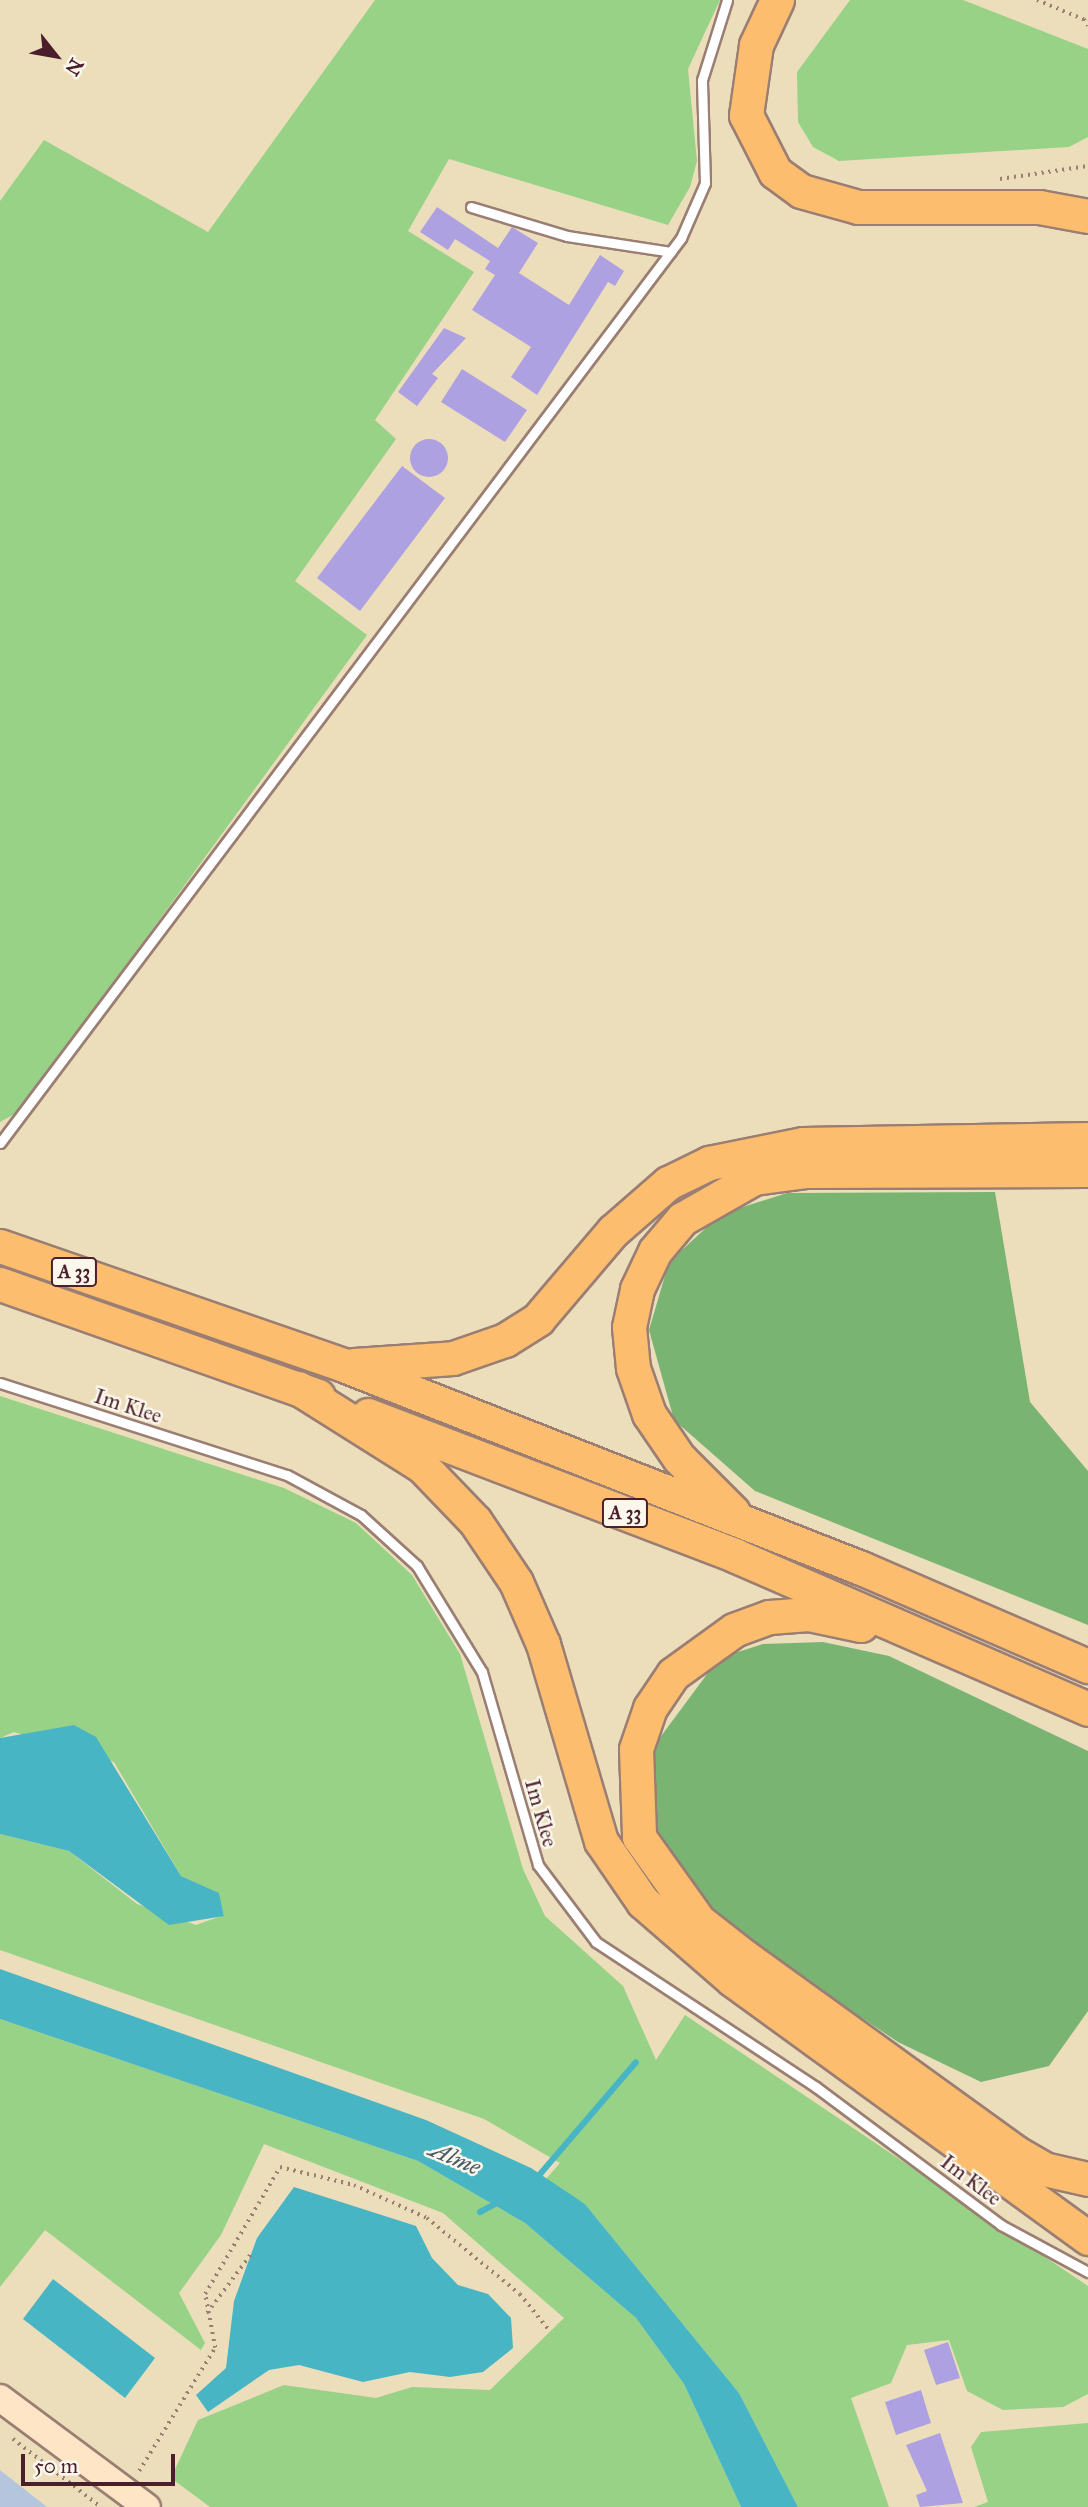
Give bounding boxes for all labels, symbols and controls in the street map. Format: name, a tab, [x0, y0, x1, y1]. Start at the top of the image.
north arrow	[21, 21, 91, 91]
text: N	[60, 54, 88, 80]
road number: A 33	[50, 1256, 98, 1288]
street label: Im Klee	[91, 1383, 165, 1429]
road number: A 33	[600, 1498, 650, 1528]
street label: Im Klee	[519, 1776, 563, 1850]
water label: Alme	[425, 2135, 485, 2181]
street label: Im Klee	[936, 2149, 1006, 2211]
scale bar	[24, 2440, 178, 2484]
text: 50 m	[34, 2453, 78, 2479]

